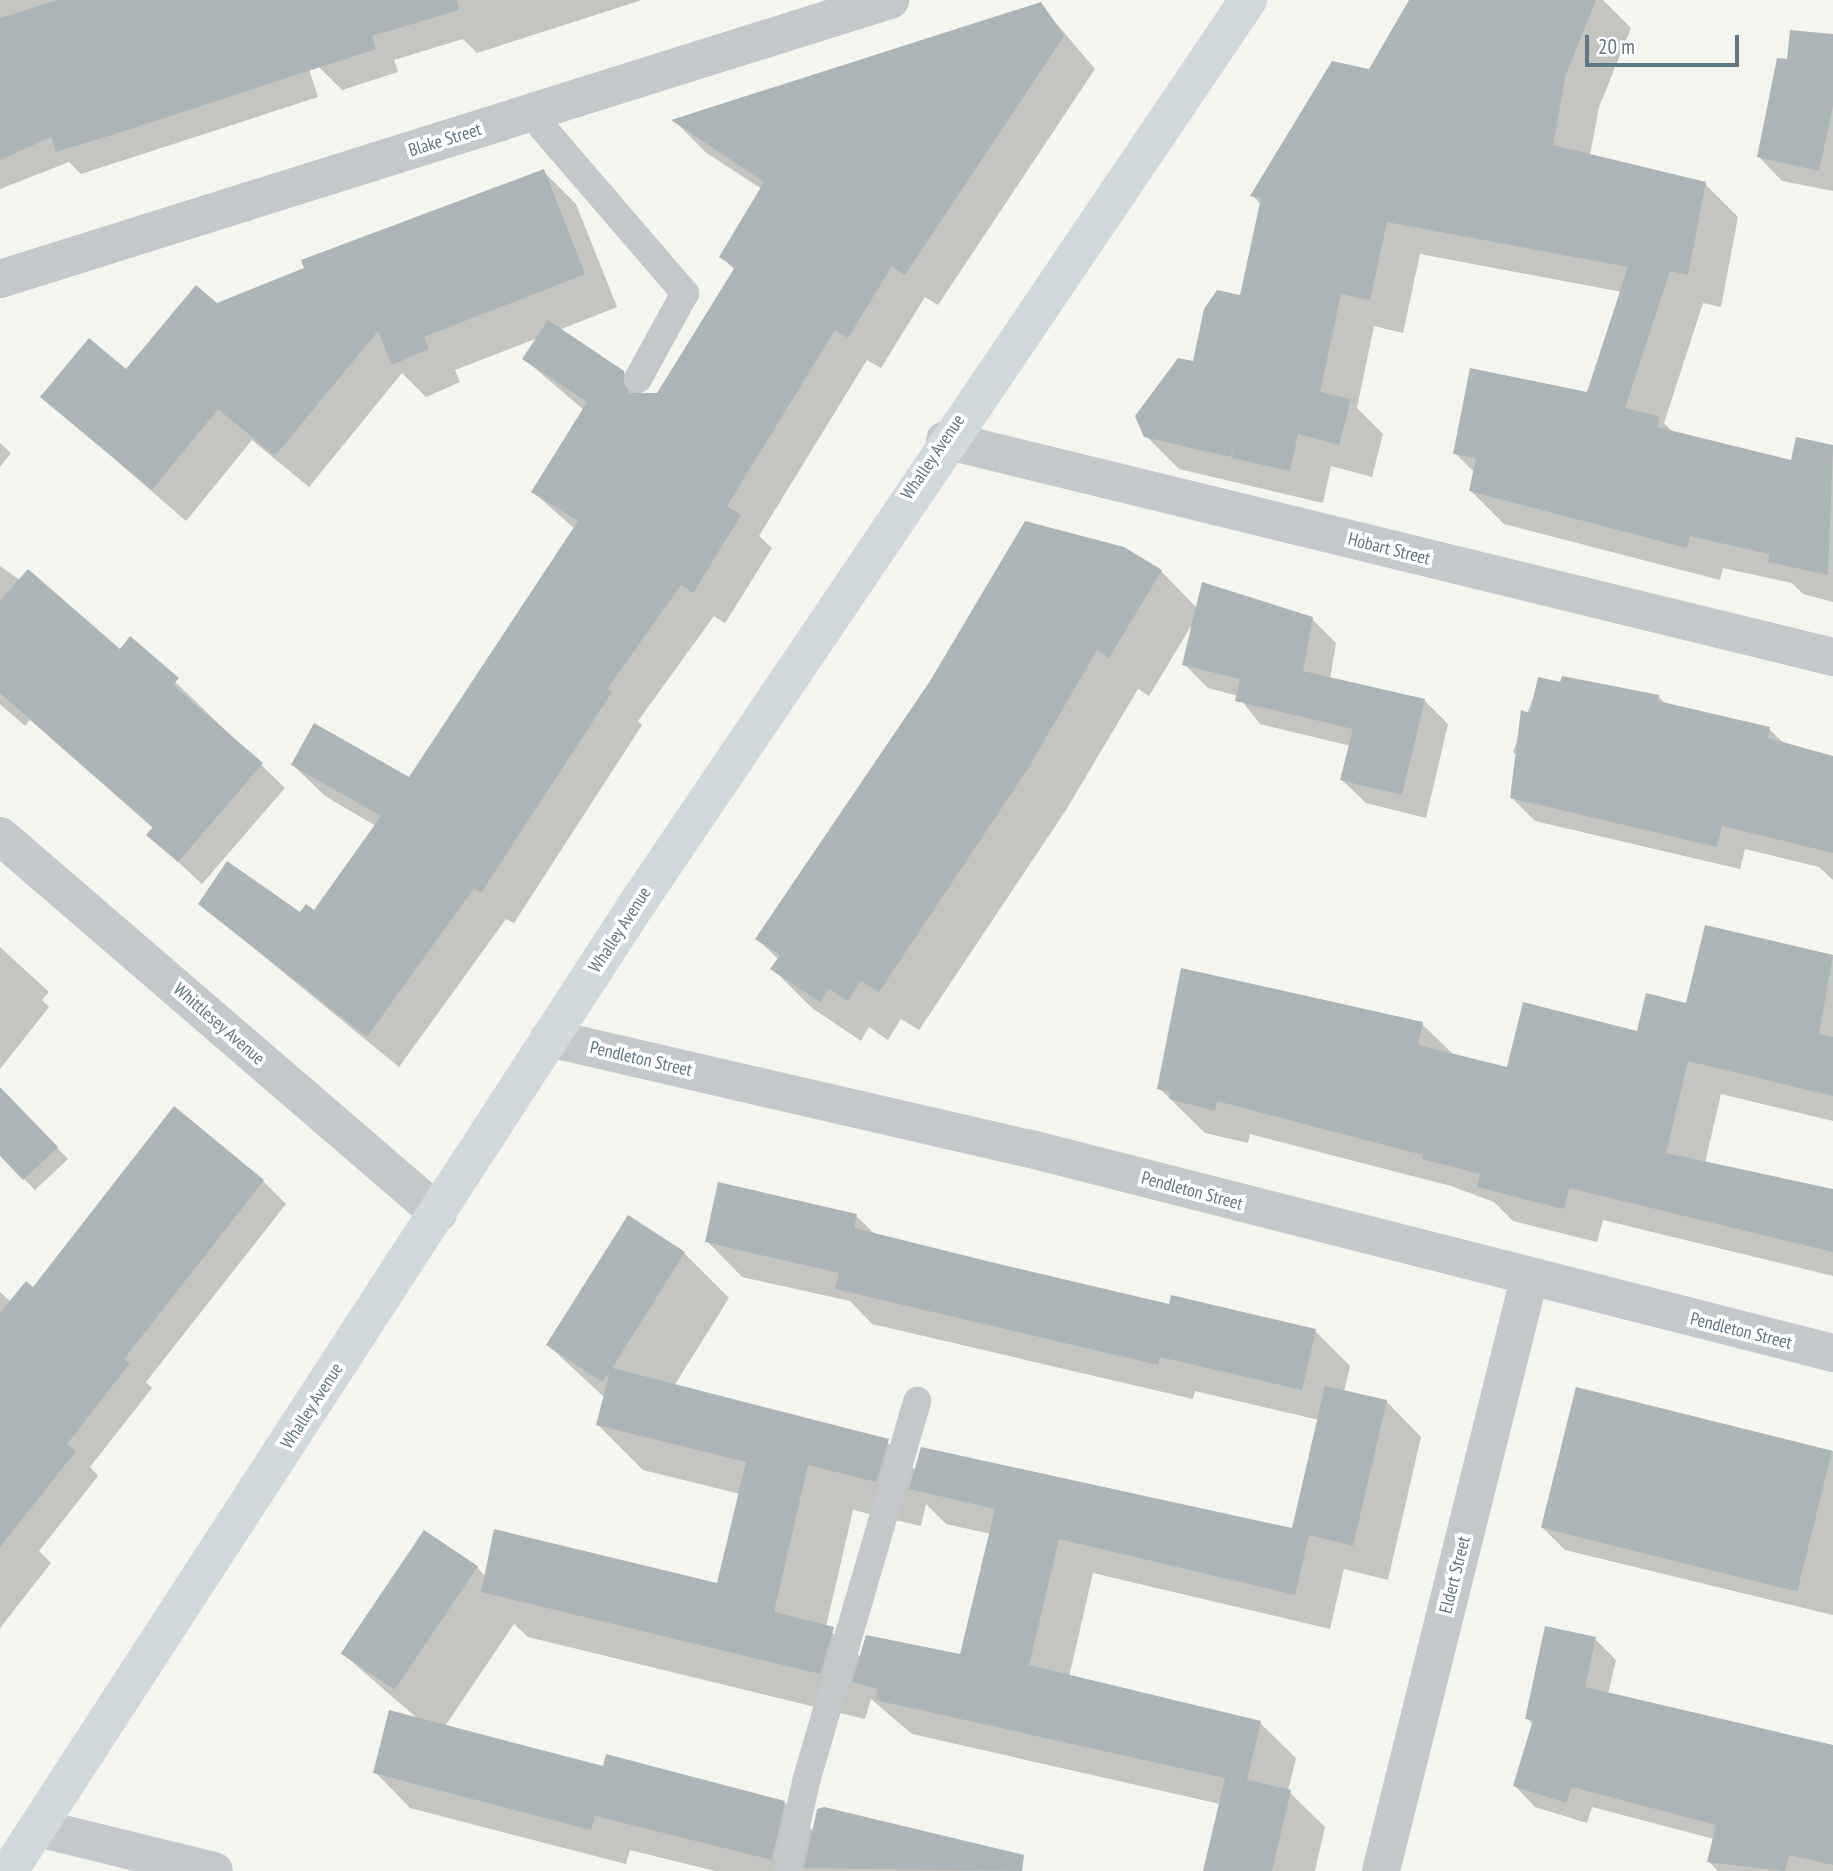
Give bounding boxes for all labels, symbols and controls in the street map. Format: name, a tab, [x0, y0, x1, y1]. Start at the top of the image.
scale bar	[1588, 21, 1742, 65]
text: 20 m	[1598, 33, 1635, 60]
street label: Blake Street	[406, 119, 484, 161]
street label: Whalley Avenue	[896, 410, 970, 504]
street label: Hobart Street	[1346, 528, 1432, 570]
street label: Whalley Avenue	[584, 883, 656, 977]
street label: Whittlesey Avenue	[169, 978, 269, 1070]
street label: Pendleton Street	[588, 1037, 694, 1081]
street label: Pendleton Street	[1139, 1167, 1245, 1215]
street label: Pendleton Street	[1688, 1308, 1794, 1354]
street label: Whalley Avenue	[276, 1359, 348, 1453]
street label: Eldert Street	[1435, 1534, 1475, 1616]

